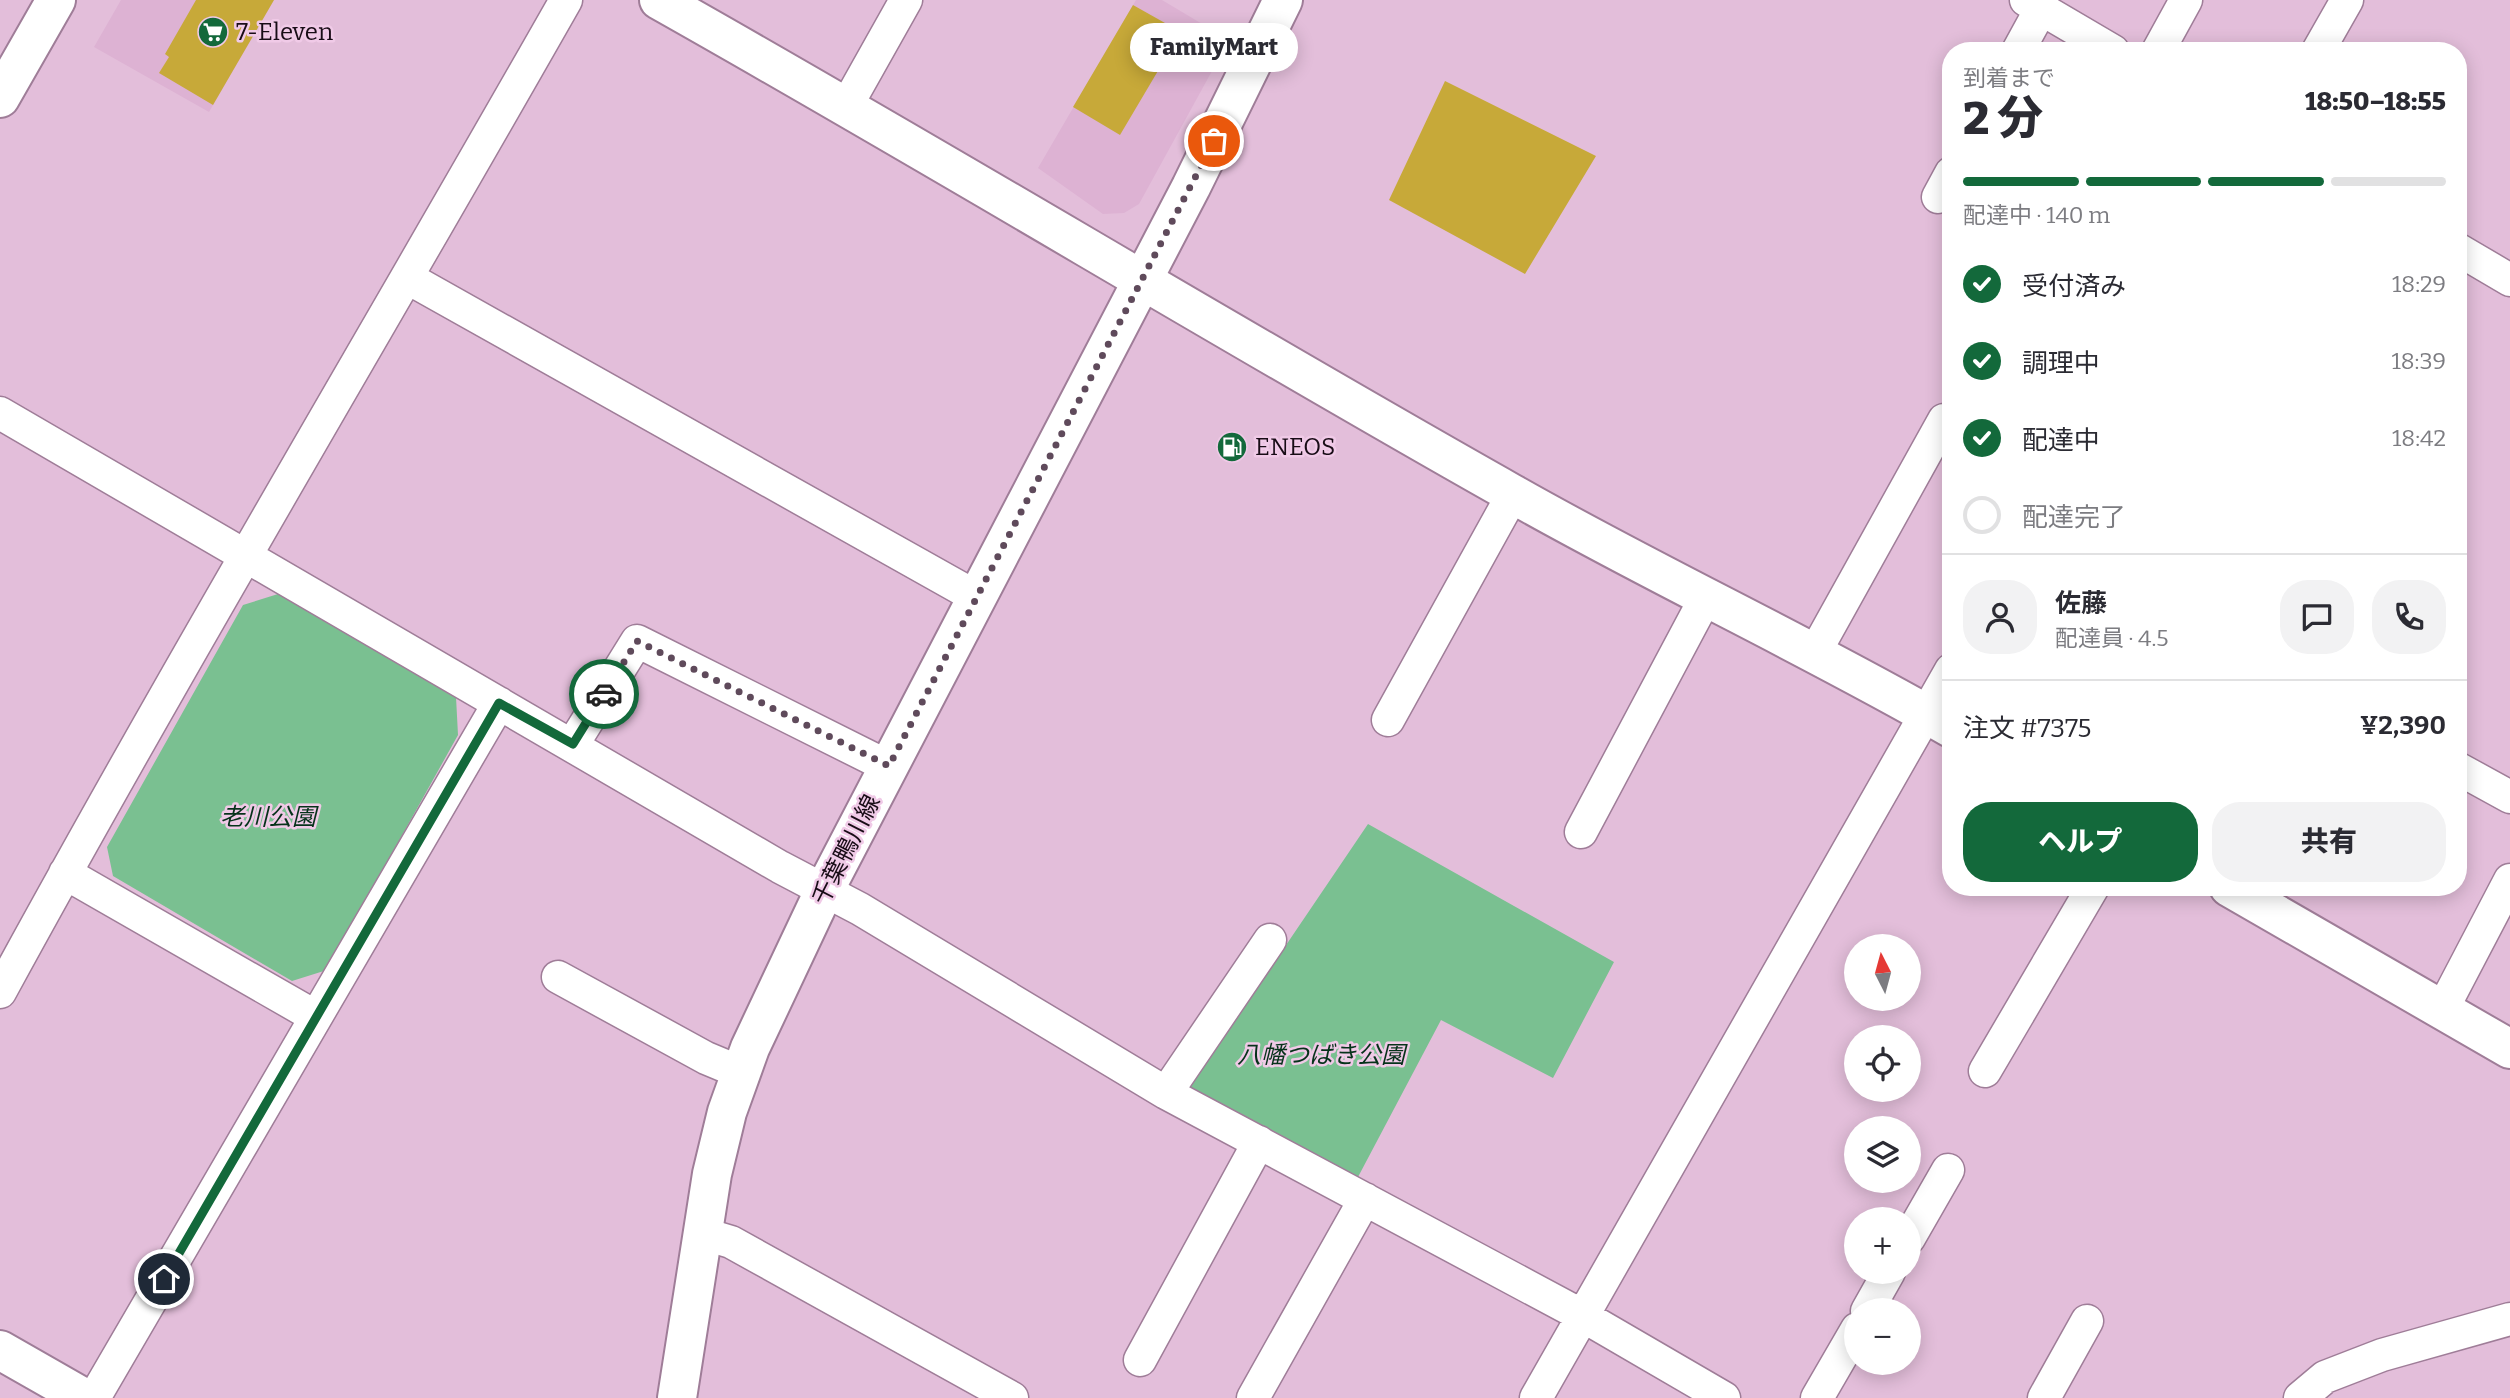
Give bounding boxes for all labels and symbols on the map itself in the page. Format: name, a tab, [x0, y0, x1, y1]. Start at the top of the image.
supermarket icon: 7-Eleven	[196, 15, 230, 49]
place label: 7-Eleven	[236, 18, 333, 46]
callout: FamilyMart	[1130, 22, 1298, 71]
pin	[1184, 111, 1244, 171]
fuel station icon: ENEOS	[1215, 430, 1249, 464]
place label: ENEOS	[1255, 433, 1335, 461]
courier	[569, 659, 639, 729]
street label: 千葉鴨川線	[806, 790, 886, 910]
park label: 老川公園	[220, 803, 319, 831]
north arrow	[1844, 934, 1922, 1012]
park label: 八幡つばき公園	[1237, 1041, 1408, 1069]
pin	[134, 1249, 194, 1309]

